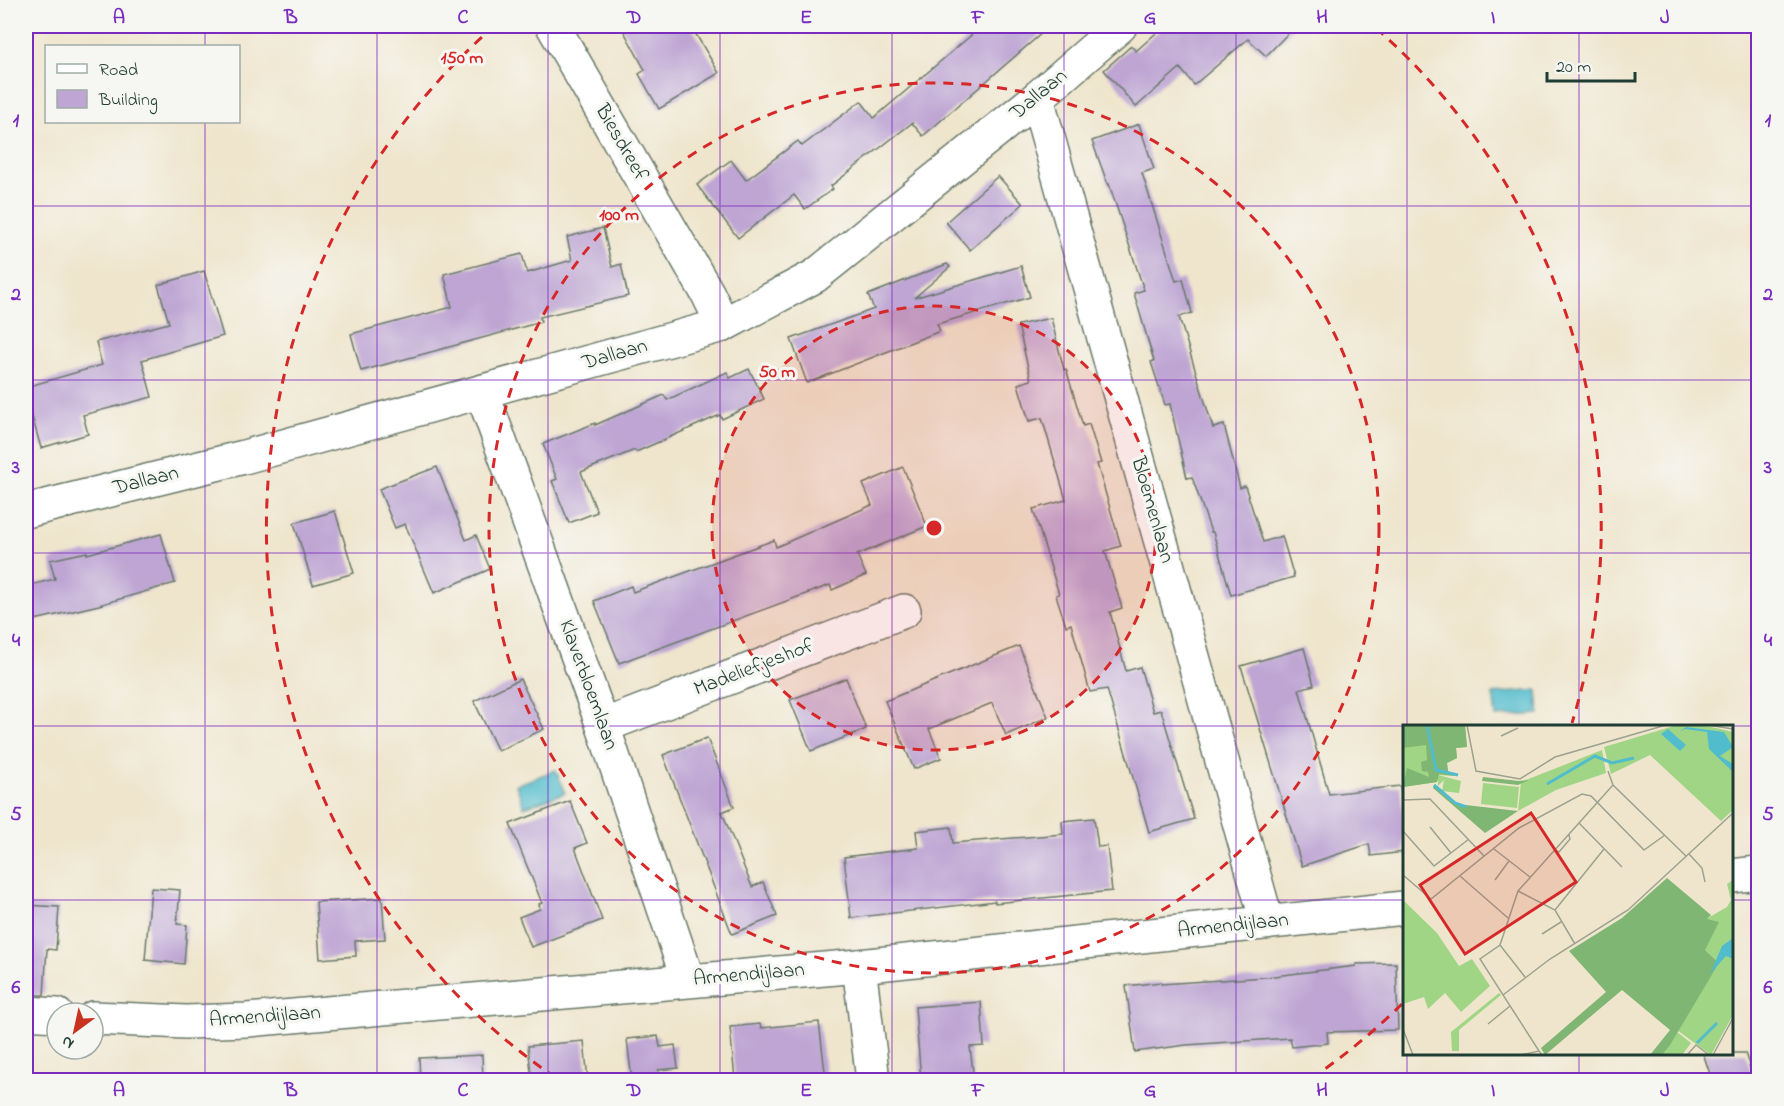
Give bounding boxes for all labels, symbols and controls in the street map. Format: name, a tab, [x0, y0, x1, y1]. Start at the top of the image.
text: A	[113, 4, 125, 33]
text: B	[283, 4, 298, 33]
text: C	[458, 4, 469, 33]
text: D	[626, 4, 641, 33]
text: E	[800, 4, 812, 33]
text: F	[971, 4, 985, 33]
text: G	[1144, 4, 1157, 33]
text: H	[1316, 4, 1328, 33]
text: I	[1491, 4, 1496, 33]
text: J	[1660, 4, 1670, 33]
legend	[45, 45, 240, 123]
scale bar	[1547, 45, 1636, 83]
text: 150 m	[441, 46, 483, 72]
text: 20 m	[1556, 55, 1591, 81]
text: Road	[99, 58, 138, 84]
street label: Dallaan	[1003, 62, 1074, 129]
text: Building	[98, 88, 158, 115]
street label: Biesdreef	[586, 98, 655, 187]
text: 1	[13, 107, 20, 136]
text: 1	[1765, 107, 1772, 136]
text: 100 m	[599, 203, 639, 229]
text: 2	[10, 281, 21, 310]
text: 2	[1762, 281, 1773, 310]
street label: Dallaan	[578, 331, 651, 379]
text: 50 m	[759, 360, 795, 386]
street label: Bloemenlaan	[1122, 452, 1181, 567]
text: 3	[11, 454, 20, 483]
text: 3	[1763, 454, 1772, 483]
street label: Dallaan	[109, 458, 182, 504]
centre of rings	[924, 518, 944, 538]
street label: Klaverbloemlaan	[550, 616, 626, 754]
text: 4	[12, 627, 21, 656]
text: 4	[1764, 627, 1773, 656]
street label: Madeliefjeshof	[689, 631, 819, 705]
inset map	[1403, 725, 1733, 1055]
text: 5	[10, 801, 22, 830]
text: 5	[1762, 801, 1774, 830]
street label: Armendijlaan	[1176, 905, 1290, 947]
street label: Armendijlaan	[692, 955, 806, 995]
text: 6	[12, 974, 21, 1003]
text: 6	[1764, 974, 1773, 1003]
street label: Armendijlaan	[208, 998, 322, 1036]
north arrow	[45, 1001, 105, 1061]
text: N	[57, 1029, 79, 1055]
text: A	[113, 1077, 125, 1106]
text: B	[283, 1077, 298, 1106]
text: C	[458, 1077, 469, 1106]
text: D	[626, 1077, 641, 1106]
text: E	[800, 1077, 812, 1106]
text: F	[971, 1077, 985, 1106]
text: G	[1144, 1077, 1157, 1106]
text: H	[1316, 1077, 1328, 1106]
text: I	[1491, 1077, 1496, 1106]
text: J	[1660, 1077, 1670, 1106]

